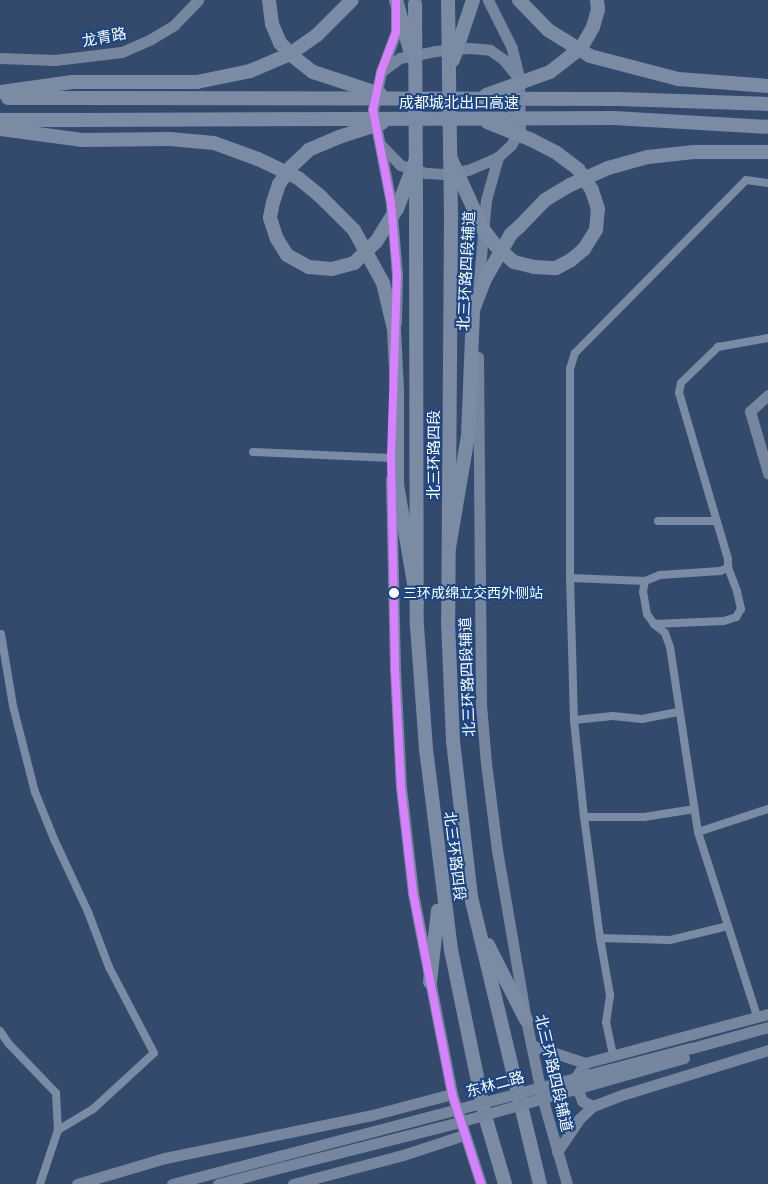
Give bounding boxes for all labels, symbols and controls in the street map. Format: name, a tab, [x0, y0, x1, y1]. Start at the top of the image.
street label: 龙青路	[80, 24, 128, 50]
street label: 成都城北出口高速	[399, 94, 519, 112]
street label: 北三环路四段辅道	[454, 211, 478, 331]
street label: 北三环路四段	[425, 410, 443, 500]
place label: 三环成绵立交西外侧站	[403, 585, 543, 601]
marker: 三环成绵立交西外侧站	[389, 588, 399, 598]
street label: 北三环路四段辅道	[456, 617, 478, 737]
street label: 北三环路四段	[441, 810, 469, 902]
street label: 北三环路四段辅道	[532, 1013, 576, 1133]
street label: 东林二路	[464, 1068, 526, 1100]

